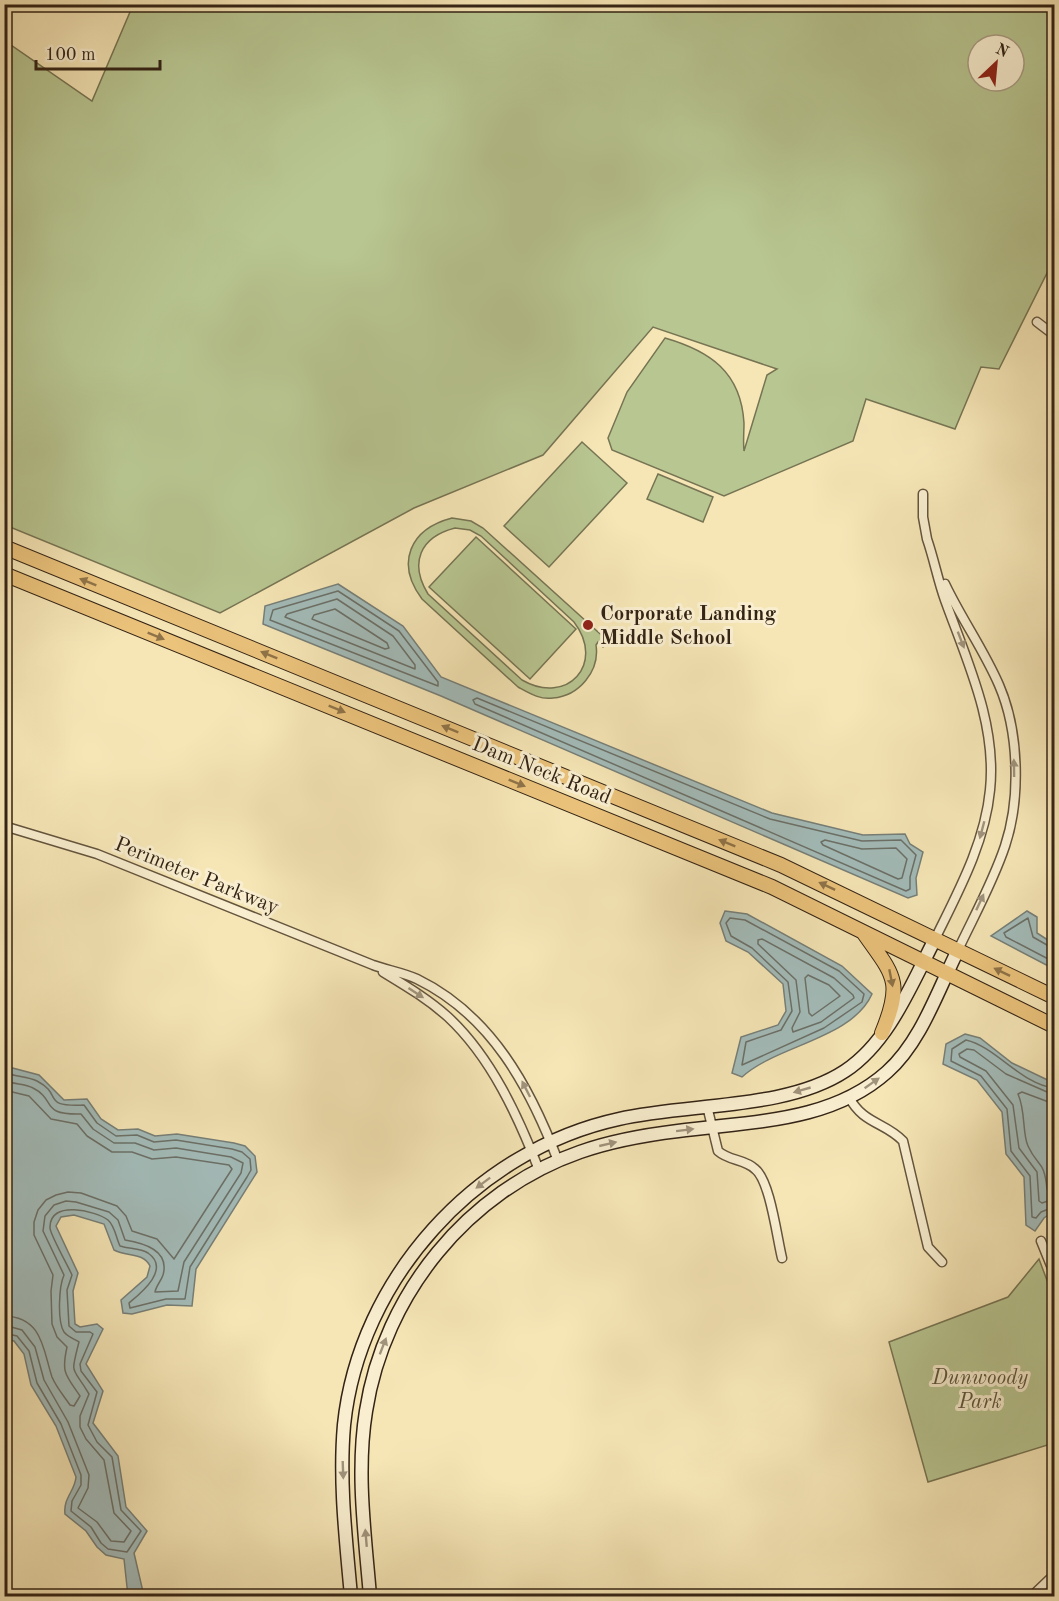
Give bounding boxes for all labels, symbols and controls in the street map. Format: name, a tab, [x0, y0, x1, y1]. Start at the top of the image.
scale bar	[36, 33, 160, 71]
north arrow	[966, 33, 1026, 93]
text: N	[993, 41, 1011, 62]
text: 100 m	[45, 46, 96, 64]
one-way arrow	[79, 577, 97, 587]
place label: Corporate Landing Middle School	[600, 604, 776, 649]
marker: Corporate Landing Middle School	[581, 618, 595, 632]
one-way arrow	[956, 631, 966, 649]
one-way arrow	[147, 632, 165, 641]
one-way arrow	[260, 650, 278, 659]
one-way arrow	[328, 704, 346, 714]
one-way arrow	[440, 724, 458, 734]
street label: Dam Neck Road	[469, 734, 614, 809]
one-way arrow	[1009, 758, 1019, 777]
one-way arrow	[508, 779, 526, 788]
one-way arrow	[977, 821, 986, 839]
street label: Perimeter Parkway	[111, 834, 282, 919]
one-way arrow	[718, 838, 736, 847]
one-way arrow	[818, 882, 835, 891]
one-way arrow	[976, 893, 985, 910]
one-way arrow	[993, 967, 1010, 976]
one-way arrow	[887, 969, 896, 988]
one-way arrow	[408, 987, 424, 999]
one-way arrow	[863, 1077, 879, 1089]
one-way arrow	[522, 1081, 531, 1098]
one-way arrow	[793, 1086, 811, 1095]
one-way arrow	[676, 1125, 695, 1134]
one-way arrow	[598, 1138, 617, 1148]
one-way arrow	[475, 1177, 491, 1190]
one-way arrow	[379, 1337, 389, 1355]
park label: Dunwoody Park	[931, 1368, 1028, 1413]
one-way arrow	[338, 1460, 347, 1479]
one-way arrow	[361, 1529, 370, 1548]

